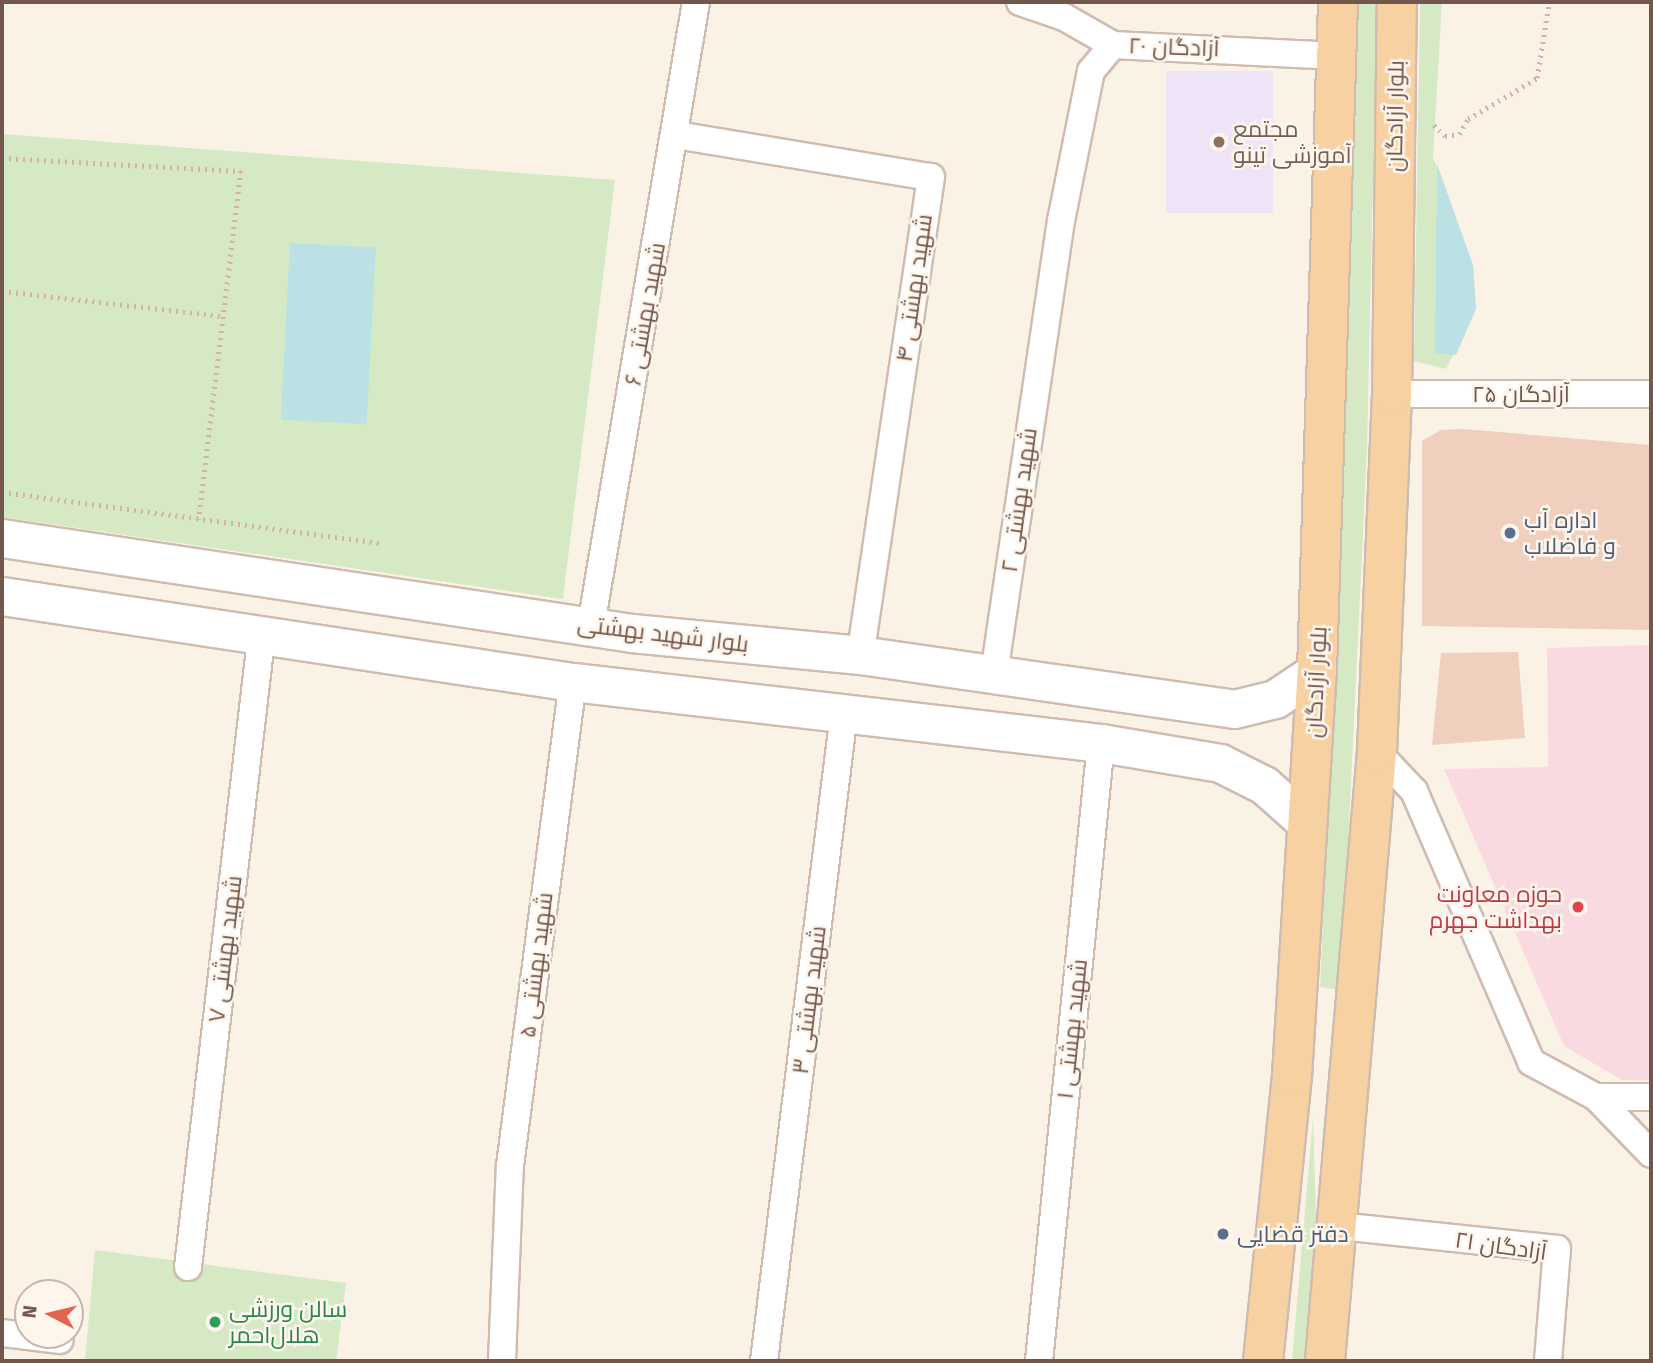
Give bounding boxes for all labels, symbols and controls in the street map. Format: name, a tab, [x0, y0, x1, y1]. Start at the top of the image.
street label: آزادگان ۲۰	[1128, 32, 1220, 62]
street label: بلوار آزادگان	[1380, 60, 1410, 172]
place label: مجتمع آموزشی تینو	[1233, 115, 1352, 169]
marker: مجتمع آموزشی تینو	[1211, 134, 1227, 150]
street label: شهید بهشتی ۴	[890, 212, 938, 364]
street label: شهید بهشتی ۶	[619, 240, 671, 388]
street label: آزادگان ۲۵	[1472, 380, 1570, 408]
street label: شهید بهشتی ۲	[995, 426, 1043, 574]
place label: اداره آب و فاضلاب	[1524, 506, 1616, 560]
marker: اداره آب و فاضلاب	[1502, 525, 1518, 541]
street label: بلوار شهید بهشتی	[576, 610, 750, 658]
street label: بلوار آزادگان	[1299, 625, 1333, 739]
street label: شهید بهشتی ۷	[202, 874, 248, 1024]
place label: حوزه معاونت بهداشت جهرم	[1429, 880, 1562, 934]
street label: شهید بهشتی ۵	[513, 891, 559, 1039]
marker: حوزه معاونت بهداشت جهرم	[1568, 897, 1588, 917]
street label: شهید بهشتی ۳	[786, 924, 832, 1076]
street label: شهید بهشتی ۱	[1051, 958, 1093, 1100]
place label: دفتر قضایی	[1237, 1220, 1349, 1248]
marker: دفتر قضایی	[1215, 1226, 1231, 1242]
street label: آزادگان ۲۱	[1453, 1226, 1549, 1266]
north arrow	[14, 1279, 84, 1349]
place label: سالن ورزشی هلال‌احمر	[229, 1295, 347, 1349]
text: N	[17, 1304, 42, 1319]
marker: سالن ورزشی هلال‌احمر	[207, 1314, 223, 1330]

